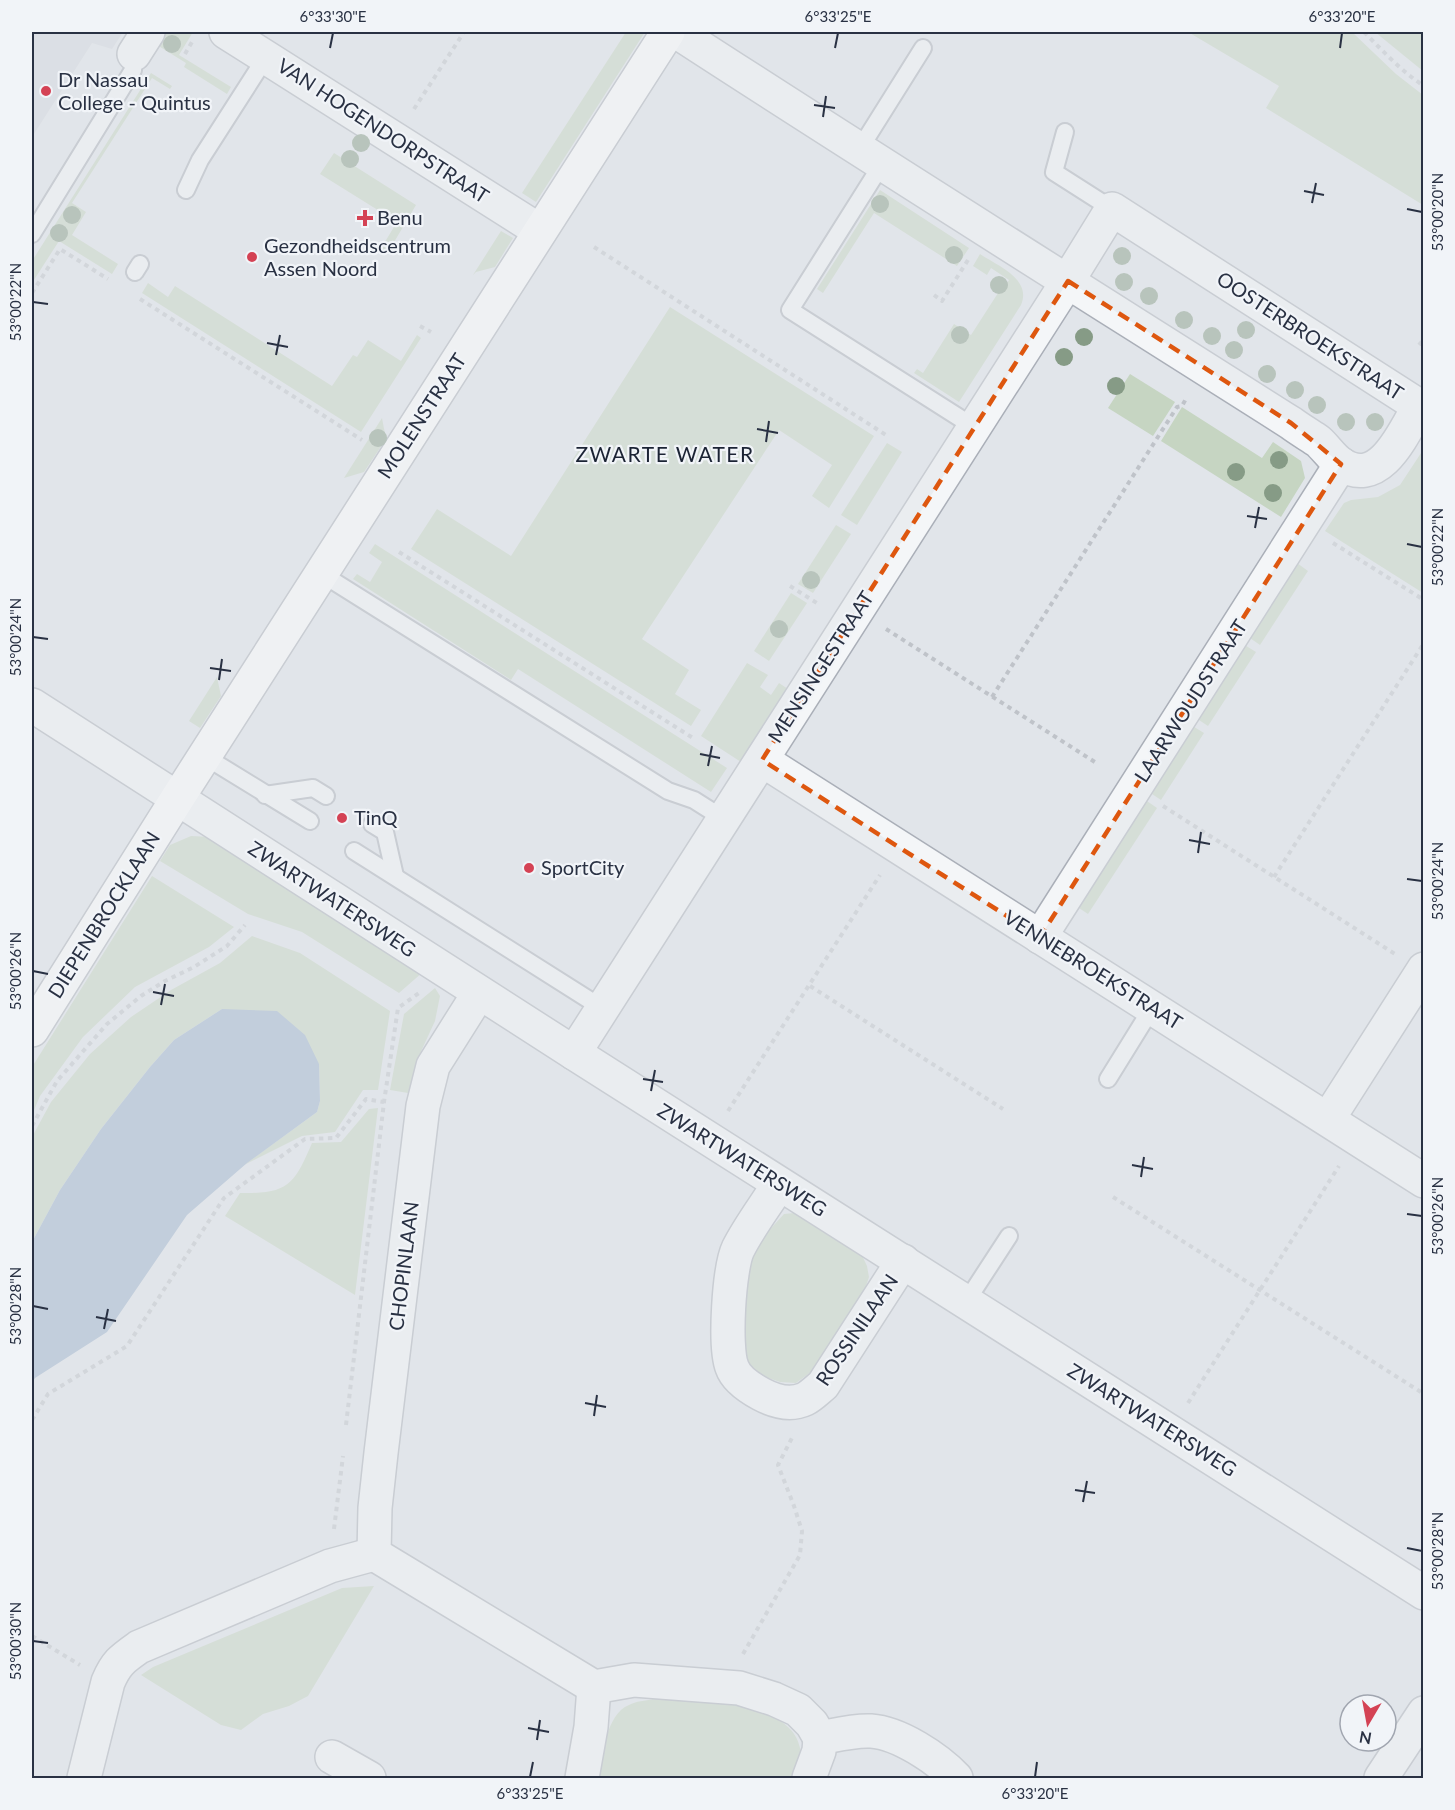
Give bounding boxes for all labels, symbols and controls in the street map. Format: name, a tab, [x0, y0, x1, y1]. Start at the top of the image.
text: 6°33'30"E	[300, 7, 367, 25]
text: 6°33'25"E	[805, 7, 872, 25]
text: 6°33'20"E	[1309, 7, 1376, 25]
street label: VAN HOGENDORPSTRAAT	[273, 53, 494, 208]
place label: Dr Nassau College - Quintus	[58, 67, 211, 114]
marker: Dr Nassau College - Quintus	[39, 84, 53, 98]
text: 53°00'20"N	[1428, 173, 1446, 251]
place label: Benu	[377, 205, 423, 229]
marker: Benu	[358, 211, 372, 225]
place label: Gezondheidscentrum Assen Noord	[264, 233, 451, 280]
marker: Gezondheidscentrum Assen Noord	[245, 250, 259, 264]
text: 53°00'22"N	[6, 263, 24, 341]
street label: OOSTERBROEKSTRAAT	[1213, 266, 1408, 405]
street label: MOLENSTRAAT	[372, 348, 471, 483]
district label: ZWARTE WATER	[575, 441, 755, 466]
text: 53°00'22"N	[1428, 508, 1446, 586]
street label: MENSINGESTRAAT	[762, 586, 878, 747]
text: 53°00'24"N	[6, 598, 24, 676]
street label: LAARWOUDSTRAAT	[1129, 615, 1252, 786]
place label: TinQ	[354, 805, 398, 829]
marker: TinQ	[335, 811, 349, 825]
street label: DIEPENBROCKLAAN	[42, 827, 164, 1002]
street label: ZWARTWATERSWEG	[244, 835, 421, 961]
text: 53°00'24"N	[1428, 842, 1446, 920]
place label: SportCity	[541, 855, 625, 879]
marker: SportCity	[522, 861, 536, 875]
street label: VENNEBROEKSTRAAT	[1000, 904, 1187, 1034]
text: 53°00'26"N	[6, 932, 24, 1010]
street label: ZWARTWATERSWEG	[654, 1097, 831, 1221]
text: 53°00'26"N	[1428, 1177, 1446, 1255]
street label: CHOPINLAAN	[383, 1200, 423, 1332]
text: 53°00'28"N	[6, 1267, 24, 1345]
street label: ROSSINILAAN	[810, 1269, 902, 1390]
street label: ZWARTWATERSWEG	[1064, 1357, 1241, 1481]
text: 53°00'28"N	[1428, 1512, 1446, 1590]
text: 53°00'30"N	[6, 1602, 24, 1680]
north arrow	[1338, 1693, 1398, 1753]
text: N	[1358, 1728, 1373, 1749]
text: 6°33'25"E	[497, 1784, 564, 1802]
text: 6°33'20"E	[1002, 1784, 1069, 1802]

